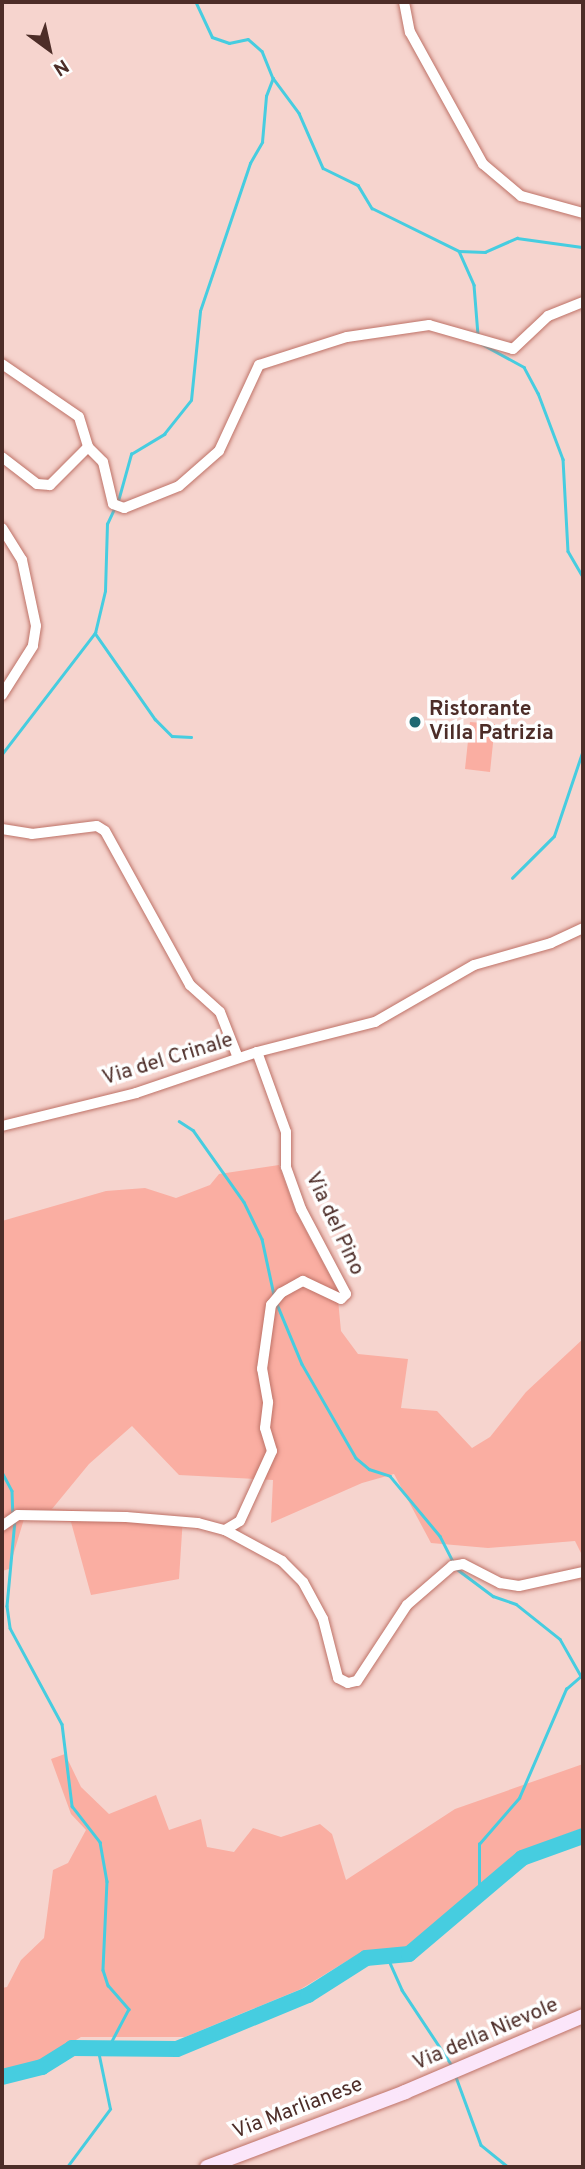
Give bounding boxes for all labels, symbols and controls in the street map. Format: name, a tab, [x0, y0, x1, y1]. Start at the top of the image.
north arrow	[14, 14, 84, 84]
text: N	[48, 53, 73, 80]
place label: Ristorante Villa Patrizia	[429, 697, 554, 747]
marker: Ristorante Villa Patrizia	[407, 714, 423, 730]
street label: Via del Crinale	[100, 1028, 236, 1092]
street label: Via del Pino	[299, 1168, 369, 1280]
street label: Via della Nievole	[410, 1993, 562, 2077]
street label: Via Marlianese	[230, 2073, 366, 2145]

